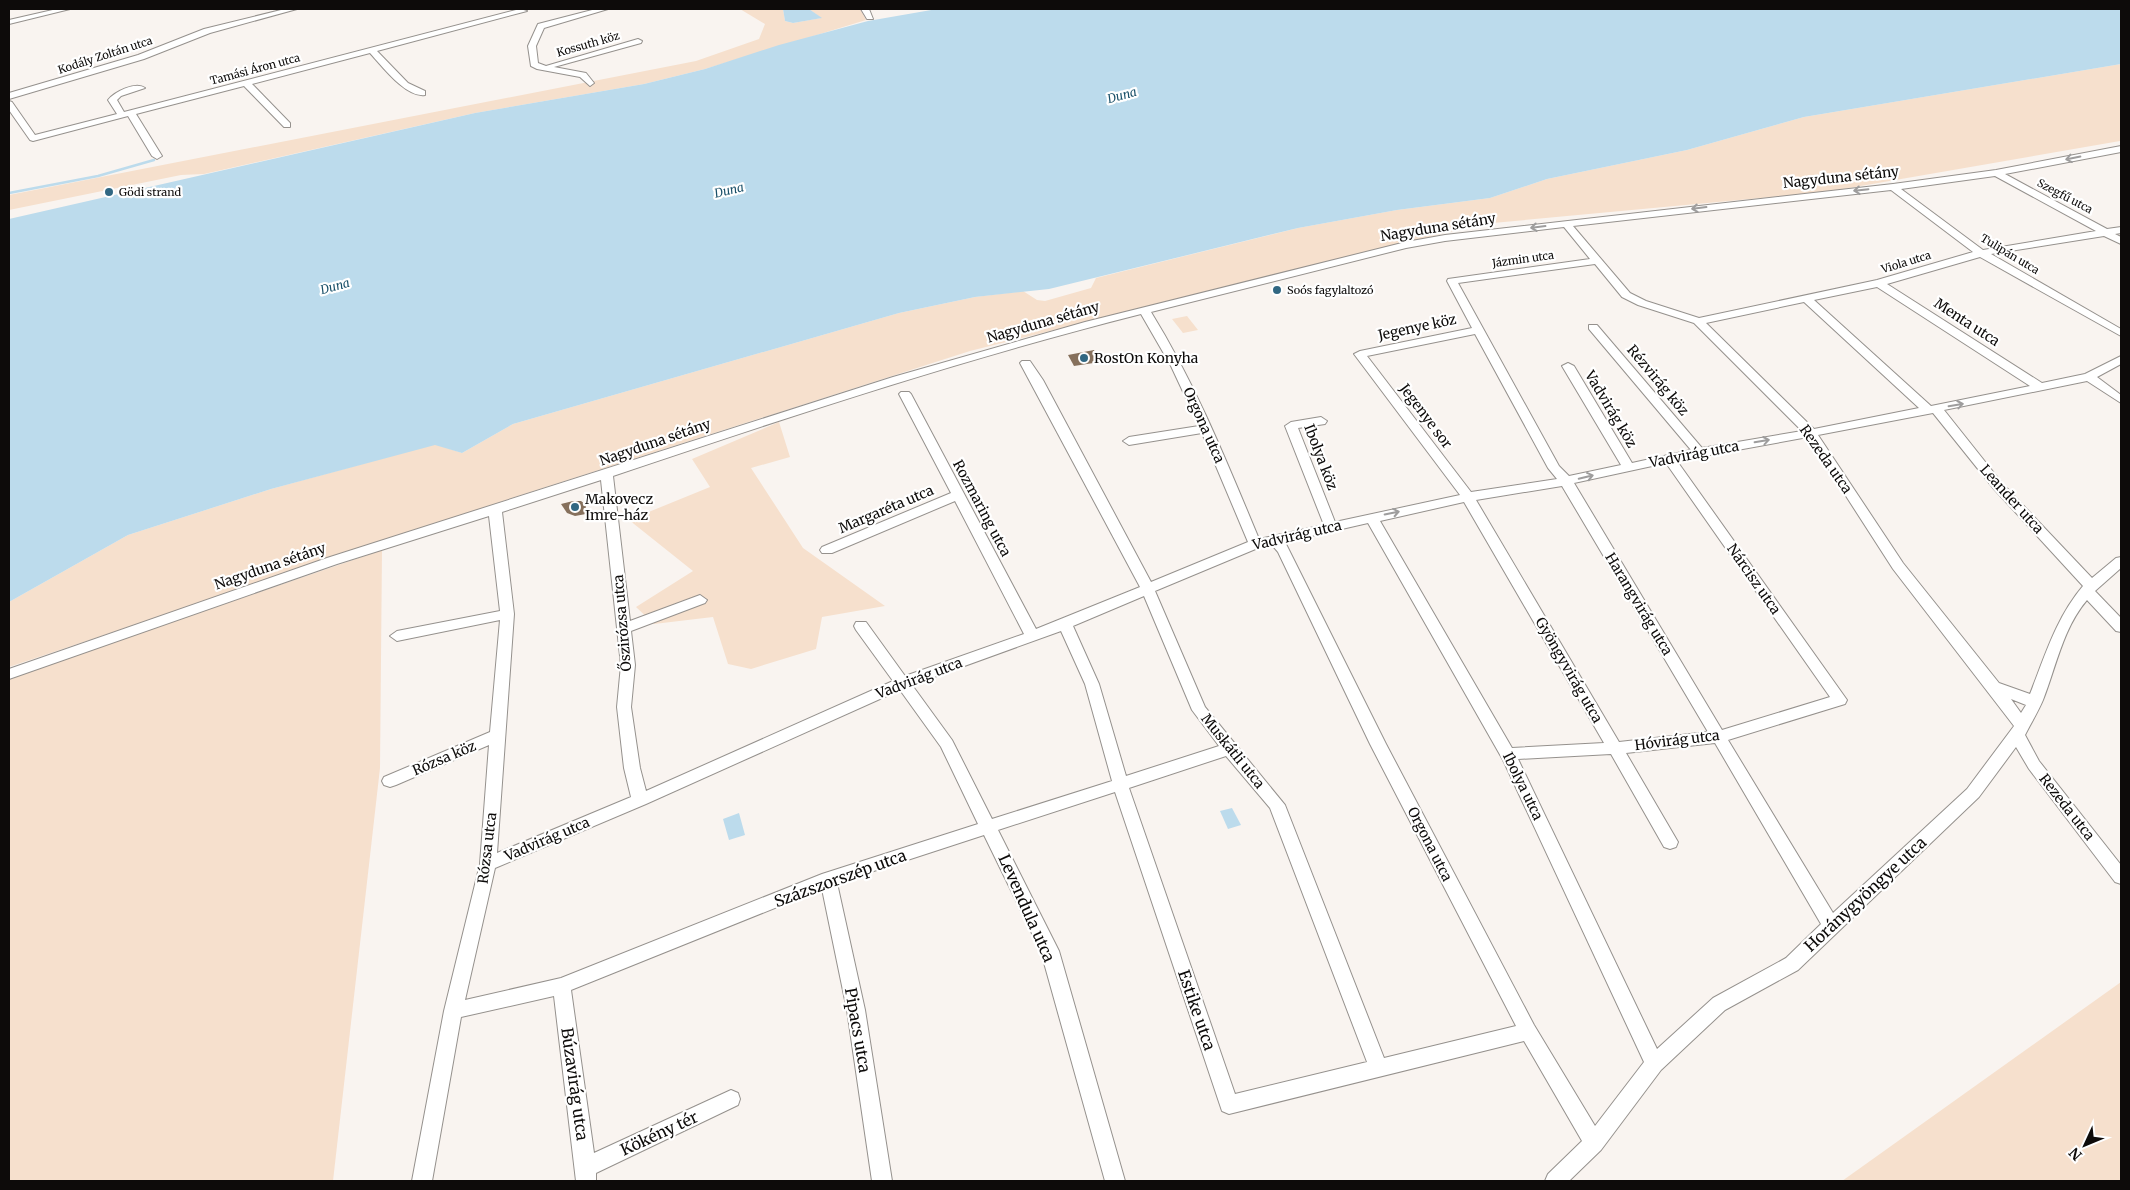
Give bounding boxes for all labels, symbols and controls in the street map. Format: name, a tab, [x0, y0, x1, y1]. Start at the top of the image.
street label: Kossuth köz	[555, 28, 621, 60]
street label: Kodály Zoltán utca	[56, 33, 154, 77]
street label: Tamási Áron utca	[208, 50, 302, 88]
water label: Duna	[1105, 84, 1138, 106]
one-way arrow	[2066, 154, 2082, 164]
street label: Nagyduna sétány	[1782, 162, 1901, 192]
street label: Szegfű utca	[2035, 176, 2095, 217]
water label: Duna	[712, 179, 745, 201]
place label: Gödi strand	[119, 185, 182, 199]
one-way arrow	[1853, 185, 1869, 195]
marker: Gödi strand	[103, 186, 115, 198]
one-way arrow	[1692, 203, 1708, 213]
street label: Nagyduna sétány	[1379, 209, 1498, 245]
one-way arrow	[1530, 222, 1546, 232]
street label: Tulipán utca	[1978, 231, 2042, 277]
street label: Jázmin utca	[1490, 248, 1555, 270]
street label: Viola utca	[1878, 248, 1933, 276]
water label: Duna	[318, 275, 351, 297]
place label: Soós fagylaltozó	[1287, 283, 1374, 297]
marker: Soós fagylaltozó	[1271, 284, 1283, 296]
street label: Menta utca	[1931, 294, 2004, 350]
street label: Nagyduna sétány	[985, 297, 1102, 347]
street label: Jegenye köz	[1375, 310, 1458, 344]
street label: Rézvirág köz	[1623, 341, 1693, 419]
place label: RostOn Konyha	[1094, 349, 1199, 367]
marker: RostOn Konyha	[1078, 352, 1090, 364]
street label: Vadvirág köz	[1580, 366, 1641, 451]
street label: Jegenye sor	[1395, 379, 1456, 452]
street label: Orgona utca	[1179, 384, 1229, 466]
one-way arrow	[1948, 399, 1964, 409]
street label: Nagyduna sétány	[597, 414, 714, 469]
street label: Rezeda utca	[1796, 421, 1857, 497]
street label: Ibolya köz	[1300, 422, 1342, 493]
street label: Vadvirág utca	[1647, 436, 1741, 472]
one-way arrow	[1754, 436, 1770, 446]
street label: Rozmaring utca	[949, 457, 1015, 560]
street label: Leander utca	[1976, 461, 2048, 538]
one-way arrow	[1577, 472, 1593, 481]
street label: Margaréta utca	[836, 481, 937, 537]
place label: Makovecz Imre-ház	[585, 490, 653, 524]
marker: Makovecz Imre-ház	[569, 501, 581, 513]
one-way arrow	[1384, 508, 1400, 518]
street label: Vadvirág utca	[1250, 516, 1344, 554]
street label: Nagyduna sétány	[212, 538, 329, 593]
street label: Nárcisz utca	[1723, 540, 1785, 618]
street label: Harangvirág utca	[1601, 549, 1677, 659]
street label: Őszirózsa utca	[609, 573, 635, 672]
street label: Gyöngyvirág utca	[1531, 614, 1607, 726]
street label: Vadvirág utca	[872, 653, 965, 703]
street label: Muskátli utca	[1197, 710, 1269, 792]
street label: Hóvirág utca	[1634, 726, 1721, 754]
street label: Rózsa köz	[409, 736, 479, 779]
street label: Ibolya utca	[1499, 749, 1547, 823]
street label: Rezeda utca	[2035, 770, 2099, 844]
street label: Orgona utca	[1404, 804, 1457, 885]
street label: Rózsa utca	[474, 811, 500, 885]
street label: Vadvirág utca	[501, 813, 593, 865]
street label: Horánygyöngye utca	[1800, 832, 1930, 956]
street label: Százszorszép utca	[771, 845, 909, 911]
street label: Levendula utca	[994, 851, 1060, 965]
street label: Estike utca	[1174, 967, 1220, 1053]
street label: Pipacs utca	[841, 986, 875, 1074]
street label: Búzavirág utca	[557, 1026, 593, 1142]
street label: Kökény tér	[617, 1106, 701, 1160]
north arrow	[2060, 1120, 2110, 1170]
text: N	[2065, 1144, 2086, 1164]

